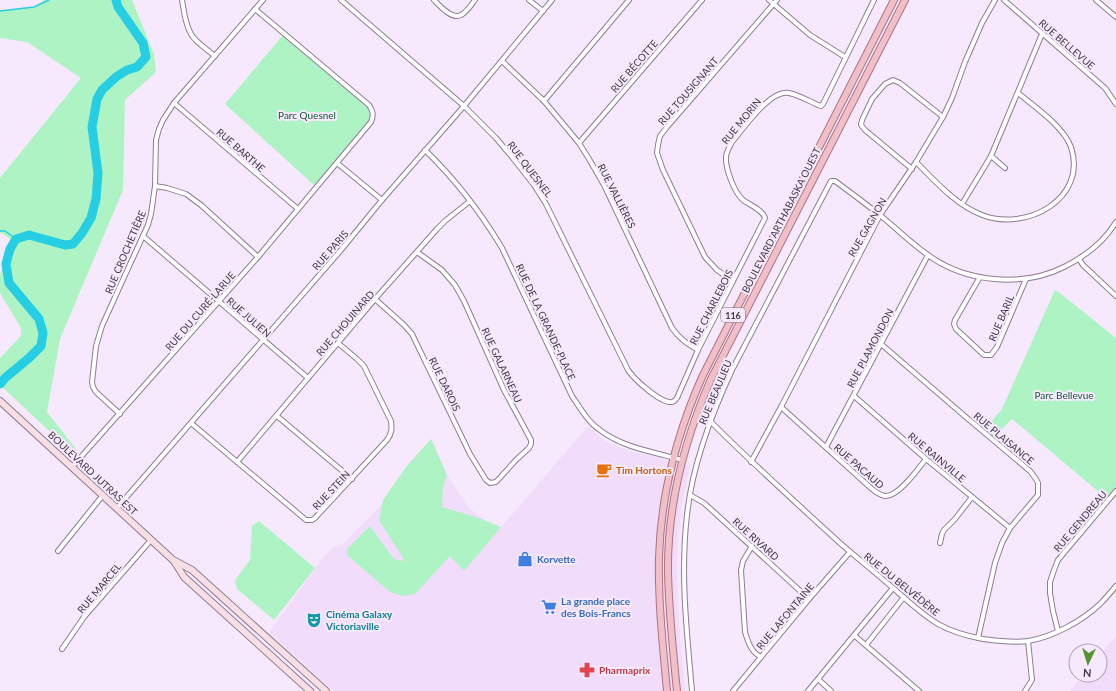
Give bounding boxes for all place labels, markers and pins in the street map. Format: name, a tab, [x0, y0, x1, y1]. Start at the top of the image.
cafe icon: Tim Hortons	[595, 461, 613, 479]
place label: Tim Hortons	[616, 464, 672, 476]
shop icon: Korvette	[516, 550, 534, 568]
place label: Korvette	[537, 553, 576, 565]
place label: La grande place des Bois-Francs	[561, 595, 631, 619]
supermarket icon: La grande place des Bois-Francs	[540, 598, 558, 616]
place label: Cinéma Galaxy Victoriaville	[325, 608, 393, 632]
theatre icon: Cinéma Galaxy Victoriaville	[305, 611, 323, 629]
pharmacy icon: Pharmaprix	[578, 661, 596, 679]
place label: Pharmaprix	[599, 664, 651, 676]

